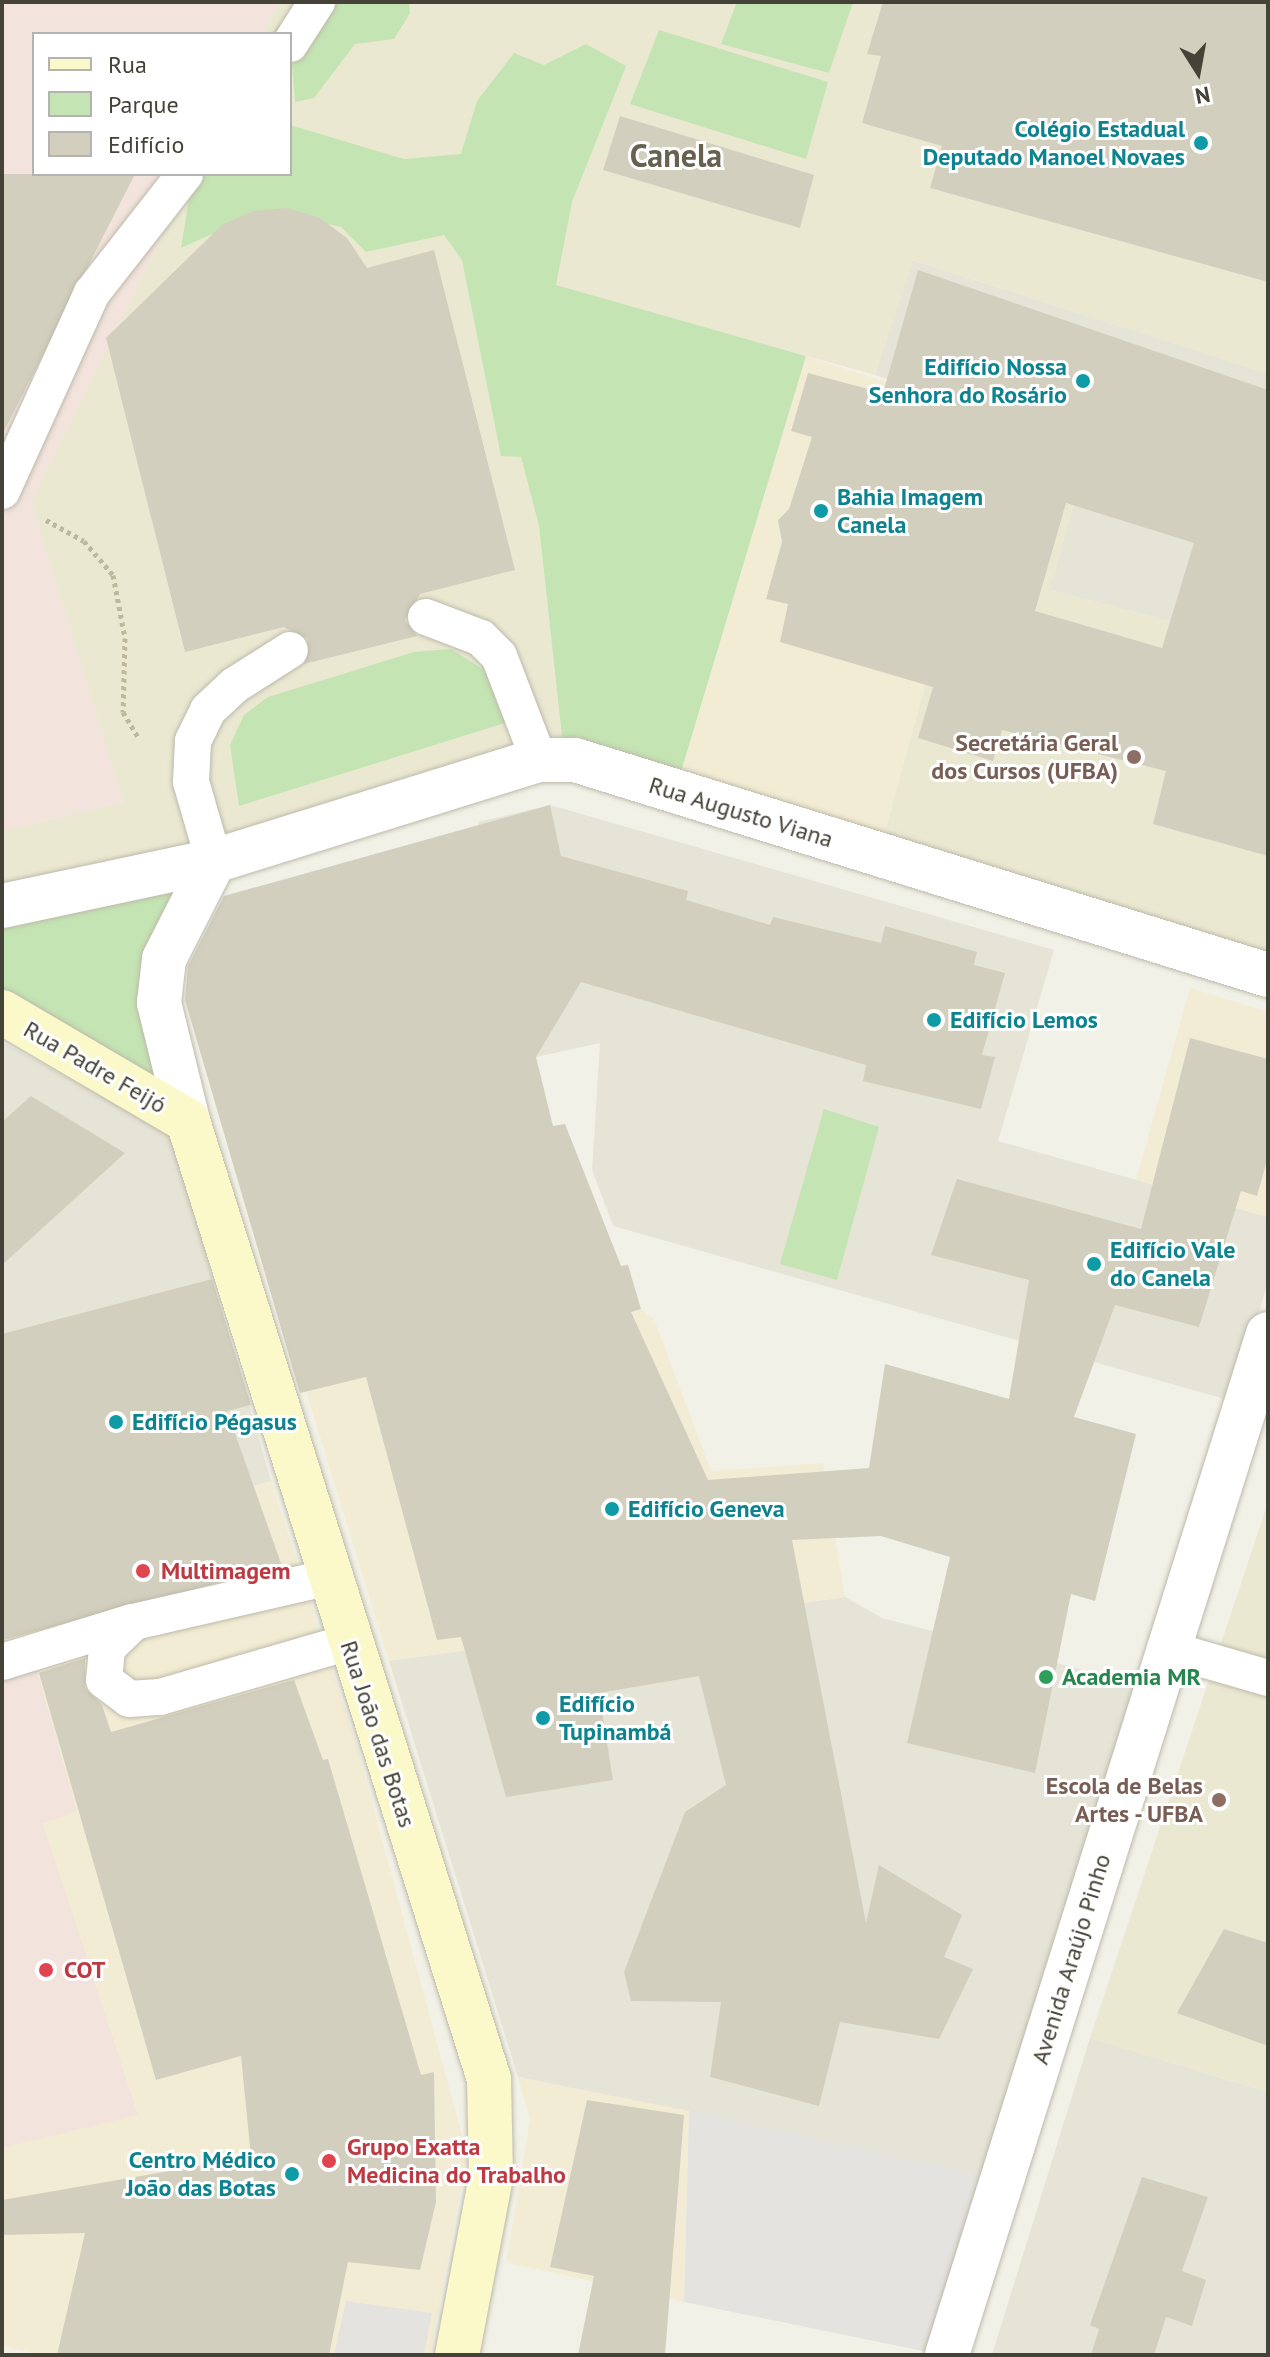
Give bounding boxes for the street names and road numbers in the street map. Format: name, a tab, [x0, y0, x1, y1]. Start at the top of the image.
street label: Rua Augusto Viana	[645, 770, 837, 854]
street label: Rua Padre Feijó	[19, 1015, 171, 1119]
street label: Rua João das Botas	[334, 1637, 422, 1831]
street label: Avenida Araújo Pinho	[1025, 1850, 1117, 2068]

